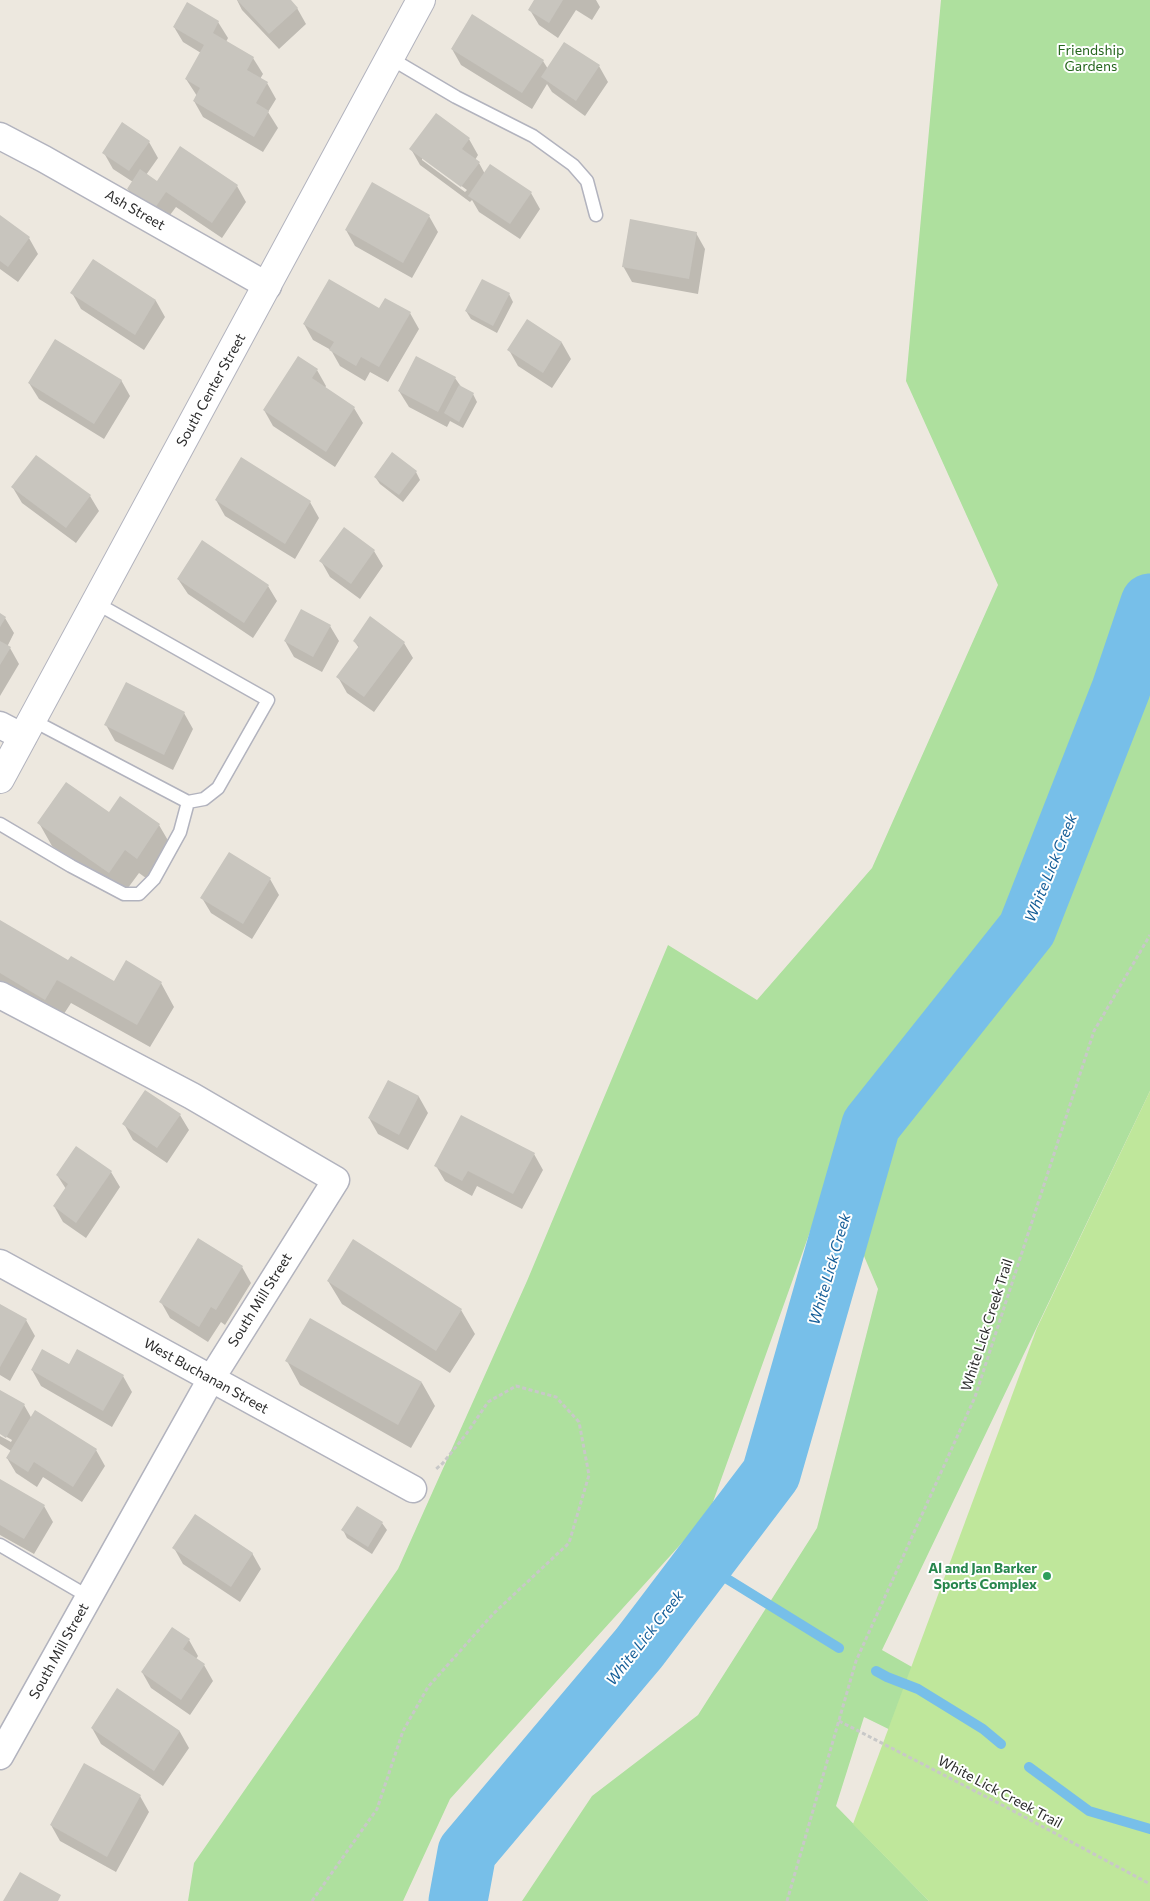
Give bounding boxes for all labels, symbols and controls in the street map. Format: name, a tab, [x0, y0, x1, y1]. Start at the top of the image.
park label: Friendship Gardens	[1058, 42, 1124, 74]
street label: Ash Street	[102, 186, 168, 234]
street label: South Center Street	[173, 331, 249, 449]
water label: White Lick Creek	[1021, 811, 1081, 925]
water label: White Lick Creek	[805, 1211, 855, 1327]
street label: South Mill Street	[224, 1250, 296, 1350]
street label: White Lick Creek Trail	[958, 1257, 1016, 1393]
street label: West Buchanan Street	[141, 1335, 271, 1417]
place label: Al and Jan Barker Sports Complex	[928, 1560, 1037, 1592]
marker: Al and Jan Barker Sports Complex	[1041, 1570, 1053, 1582]
water label: White Lick Creek	[602, 1587, 688, 1689]
street label: South Mill Street	[26, 1600, 92, 1702]
street label: White Lick Creek Trail	[935, 1752, 1065, 1832]

